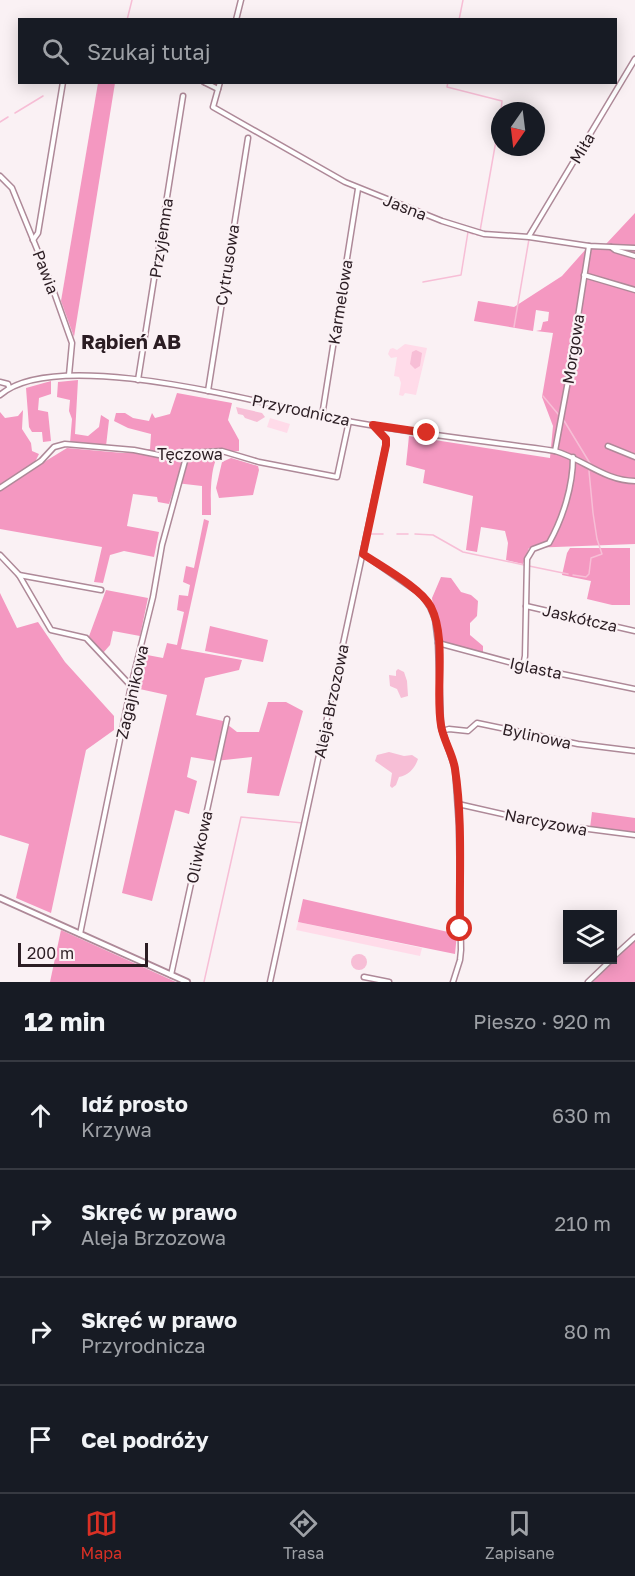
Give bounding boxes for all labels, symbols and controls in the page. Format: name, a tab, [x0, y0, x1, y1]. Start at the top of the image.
search box	[18, 18, 617, 84]
icon: search	[39, 35, 72, 68]
text: Szukaj tutaj	[87, 38, 211, 65]
north arrow	[491, 102, 545, 156]
street label: Miła	[565, 129, 599, 167]
street label: Jasna	[380, 190, 430, 224]
street label: Przyjemna	[145, 197, 177, 279]
street label: Cytrusowa	[211, 223, 243, 307]
street label: Pawia	[29, 247, 63, 297]
street label: Karmelowa	[323, 258, 357, 346]
street label: Morgowa	[558, 313, 588, 385]
district label: Rąbień AB	[81, 329, 181, 353]
street label: Przyrodnicza	[250, 390, 352, 430]
route end	[413, 419, 439, 445]
street label: Tęczowa	[157, 444, 223, 464]
street label: Jaskółcza	[541, 600, 619, 636]
street label: Aleja Brzozowa	[309, 642, 353, 760]
street label: Zagajnikowa	[111, 643, 153, 741]
street label: Iglasta	[508, 653, 564, 683]
street label: Bylinowa	[501, 719, 573, 753]
street label: Narcyzowa	[503, 804, 589, 840]
street label: Oliwkowa	[182, 809, 216, 885]
map controls	[563, 910, 617, 964]
button: layers	[563, 910, 617, 964]
route start	[446, 915, 472, 941]
scale bar	[18, 940, 148, 968]
text: 200 m	[27, 943, 74, 963]
text: 12 min	[24, 1006, 105, 1037]
text: Pieszo · 920 m	[473, 1009, 611, 1033]
text: Idź prosto	[81, 1090, 188, 1117]
icon: ahead	[24, 1099, 57, 1132]
text: 630 m	[552, 1103, 611, 1127]
text: Krzywa	[81, 1117, 152, 1141]
text: Skręć w prawo	[81, 1198, 237, 1225]
icon: right	[24, 1207, 57, 1240]
text: 210 m	[555, 1211, 611, 1235]
text: Aleja Brzozowa	[81, 1225, 226, 1249]
text: Skręć w prawo	[81, 1306, 237, 1333]
icon: right	[24, 1315, 57, 1348]
text: 80 m	[564, 1319, 611, 1343]
text: Przyrodnicza	[81, 1333, 206, 1357]
icon: arrive	[24, 1423, 57, 1456]
text: Cel podróży	[81, 1426, 209, 1453]
tab: Mapa	[80, 1507, 122, 1563]
tab: Trasa	[283, 1507, 324, 1563]
tab: Zapisane	[485, 1507, 555, 1563]

